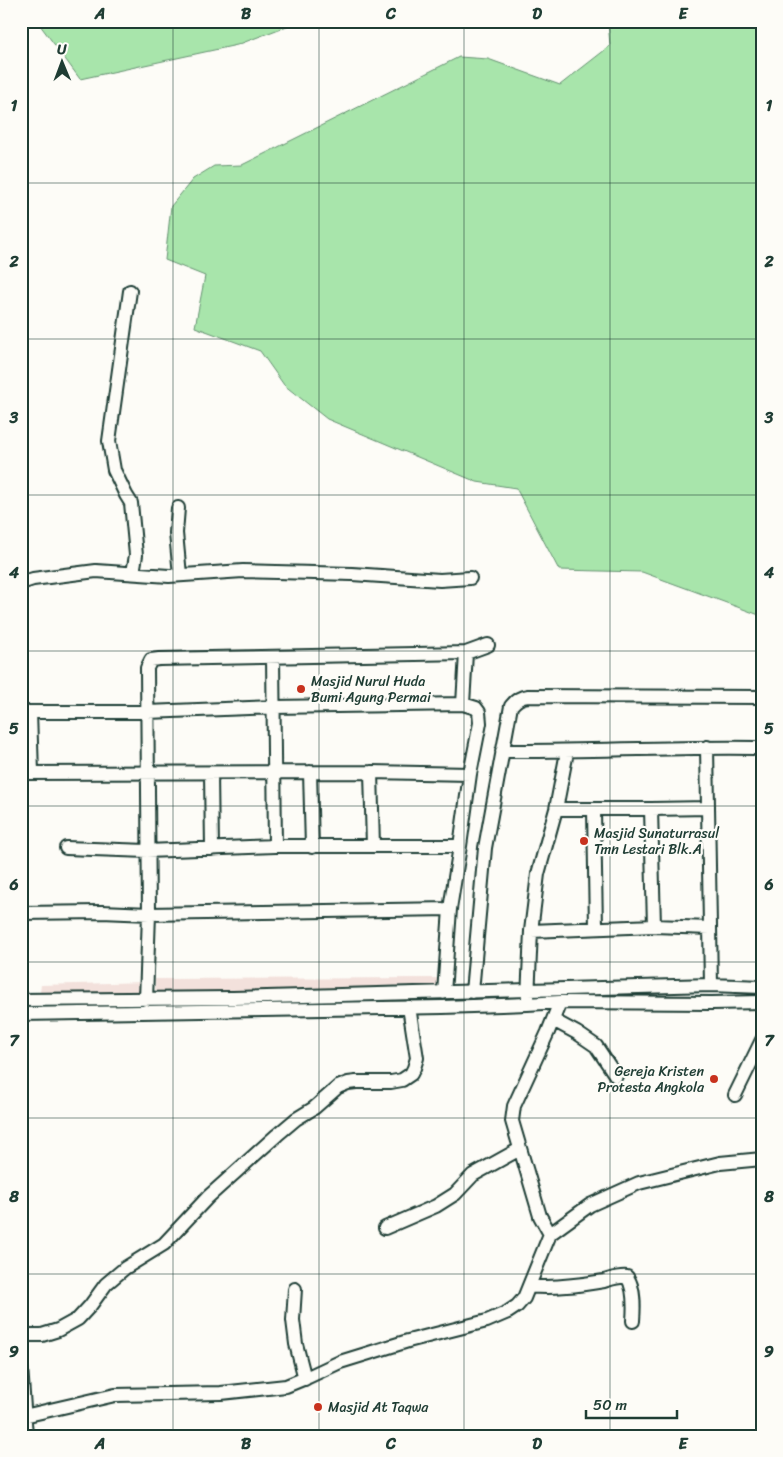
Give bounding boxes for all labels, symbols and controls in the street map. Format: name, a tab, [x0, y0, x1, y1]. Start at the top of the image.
text: A	[94, 0, 105, 28]
text: B	[241, 0, 252, 28]
text: C	[385, 0, 397, 28]
text: D	[532, 0, 542, 28]
text: E	[679, 0, 689, 28]
text: U	[57, 37, 67, 62]
north arrow	[38, 38, 88, 88]
text: 1	[11, 91, 18, 120]
text: 1	[766, 91, 773, 120]
text: 2	[8, 247, 19, 276]
text: 2	[763, 247, 774, 276]
text: 3	[9, 403, 19, 432]
text: 3	[764, 403, 774, 432]
text: 4	[8, 558, 19, 587]
text: 4	[763, 558, 774, 587]
place label: Masjid Nurul Huda Bumi Agung Permai	[311, 669, 432, 710]
marker: Masjid Nurul Huda Bumi Agung Permai	[295, 683, 307, 695]
text: 5	[9, 714, 19, 743]
text: 5	[764, 714, 774, 743]
place label: Masjid Sunaturrasul Tmn Lestari Blk.A	[594, 821, 720, 862]
marker: Masjid Sunaturrasul Tmn Lestari Blk.A	[578, 835, 590, 847]
text: 6	[8, 870, 19, 899]
text: 6	[763, 870, 774, 899]
text: 7	[9, 1026, 20, 1055]
text: 7	[764, 1026, 775, 1055]
place label: Gereja Kristen Protesta Angkola	[597, 1059, 705, 1100]
marker: Gereja Kristen Protesta Angkola	[708, 1073, 720, 1085]
text: 8	[8, 1182, 19, 1211]
text: 8	[763, 1182, 774, 1211]
text: 9	[9, 1337, 19, 1366]
text: 9	[764, 1337, 774, 1366]
scale bar	[586, 1387, 677, 1419]
text: 50 m	[593, 1392, 628, 1418]
place label: Masjid At Taqwa	[328, 1395, 429, 1420]
marker: Masjid At Taqwa	[312, 1401, 324, 1413]
text: A	[94, 1429, 105, 1457]
text: B	[241, 1429, 252, 1457]
text: C	[385, 1429, 397, 1457]
text: D	[532, 1429, 542, 1457]
text: E	[679, 1429, 689, 1457]

